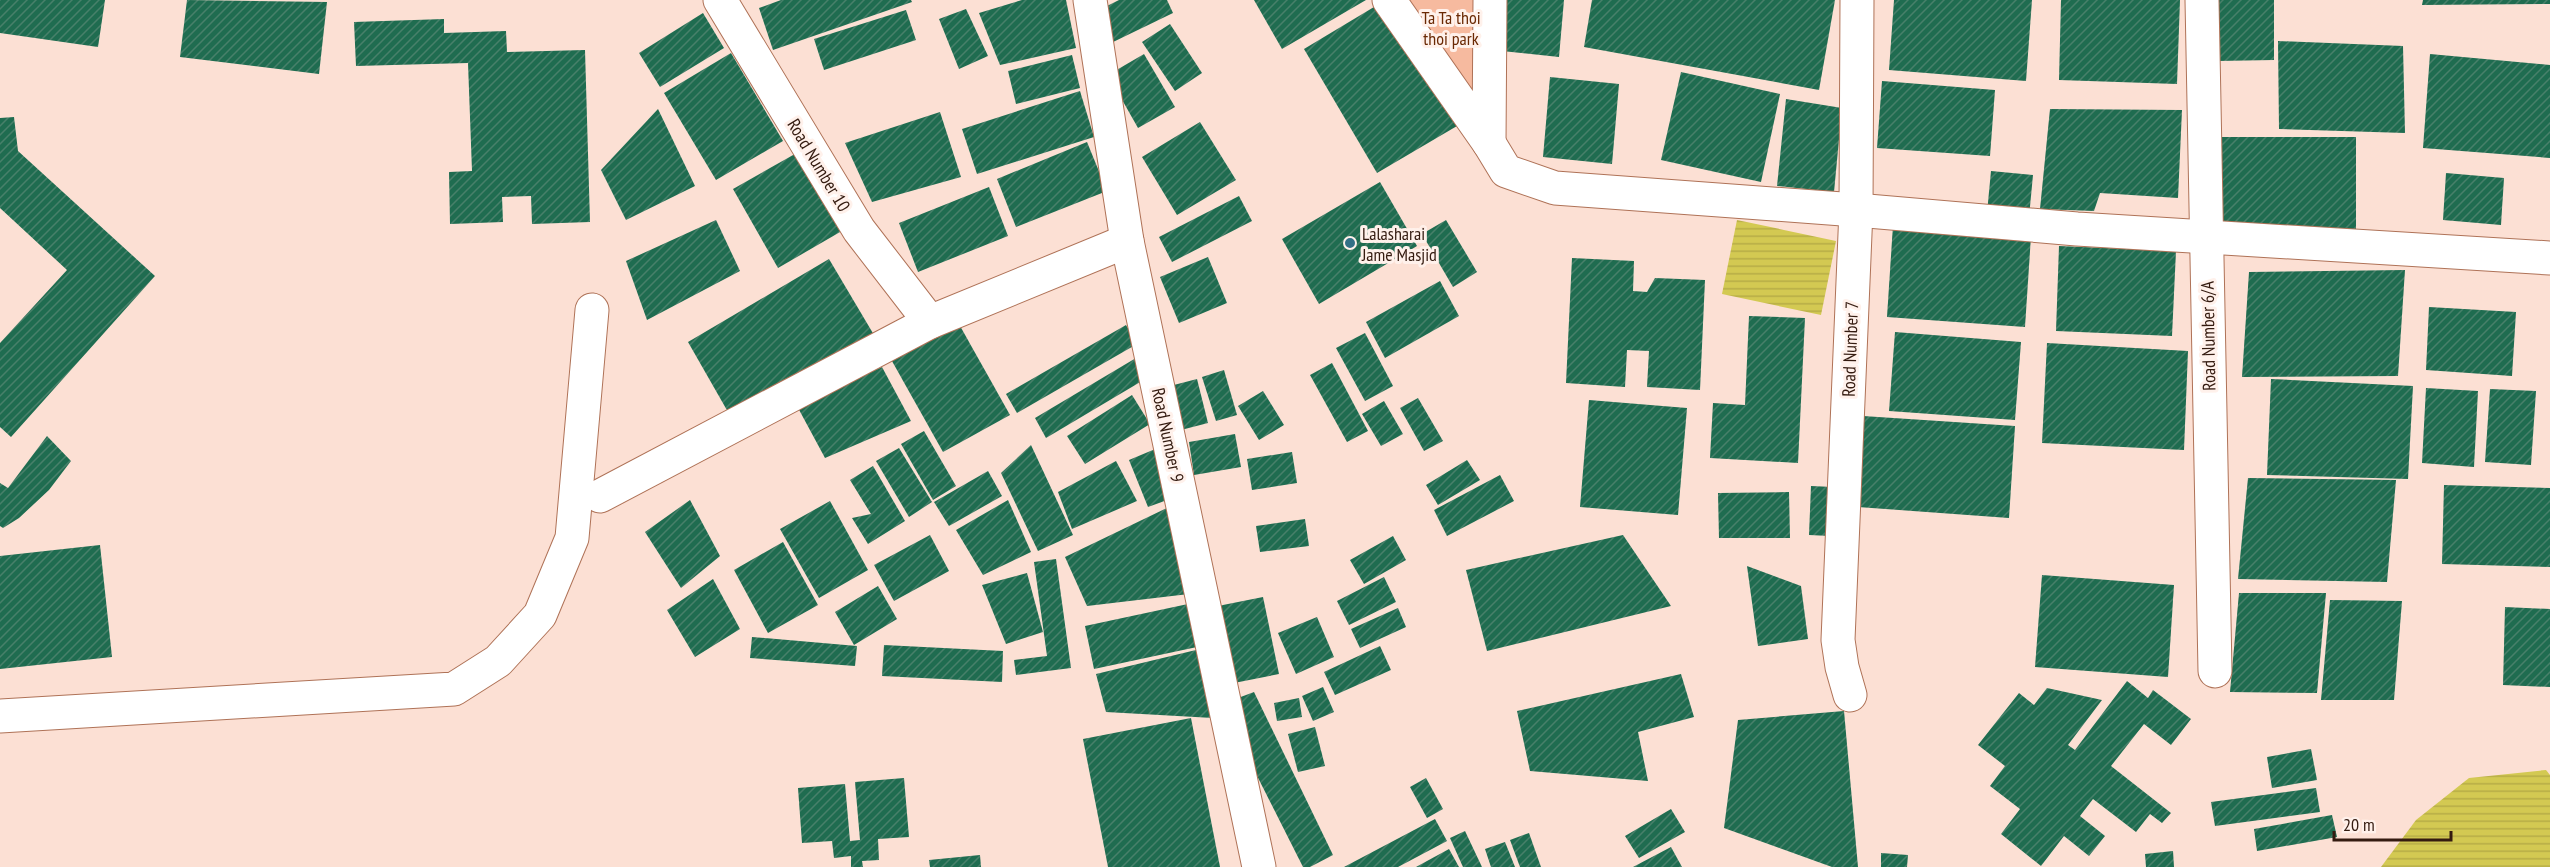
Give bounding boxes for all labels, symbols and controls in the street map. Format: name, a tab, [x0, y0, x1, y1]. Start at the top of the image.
park label: Ta Ta thoi thoi park	[1421, 6, 1481, 50]
street label: Road Number 10	[782, 115, 856, 215]
place label: Lalasharai Jame Masjid	[1361, 222, 1437, 266]
marker: Lalasharai Jame Masjid	[1343, 236, 1357, 250]
street label: Road Number 6/A	[2196, 280, 2220, 391]
street label: Road Number 7	[1837, 301, 1863, 397]
street label: Road Number 9	[1147, 386, 1189, 484]
scale bar	[2334, 804, 2451, 842]
text: 20 m	[2343, 813, 2375, 836]

